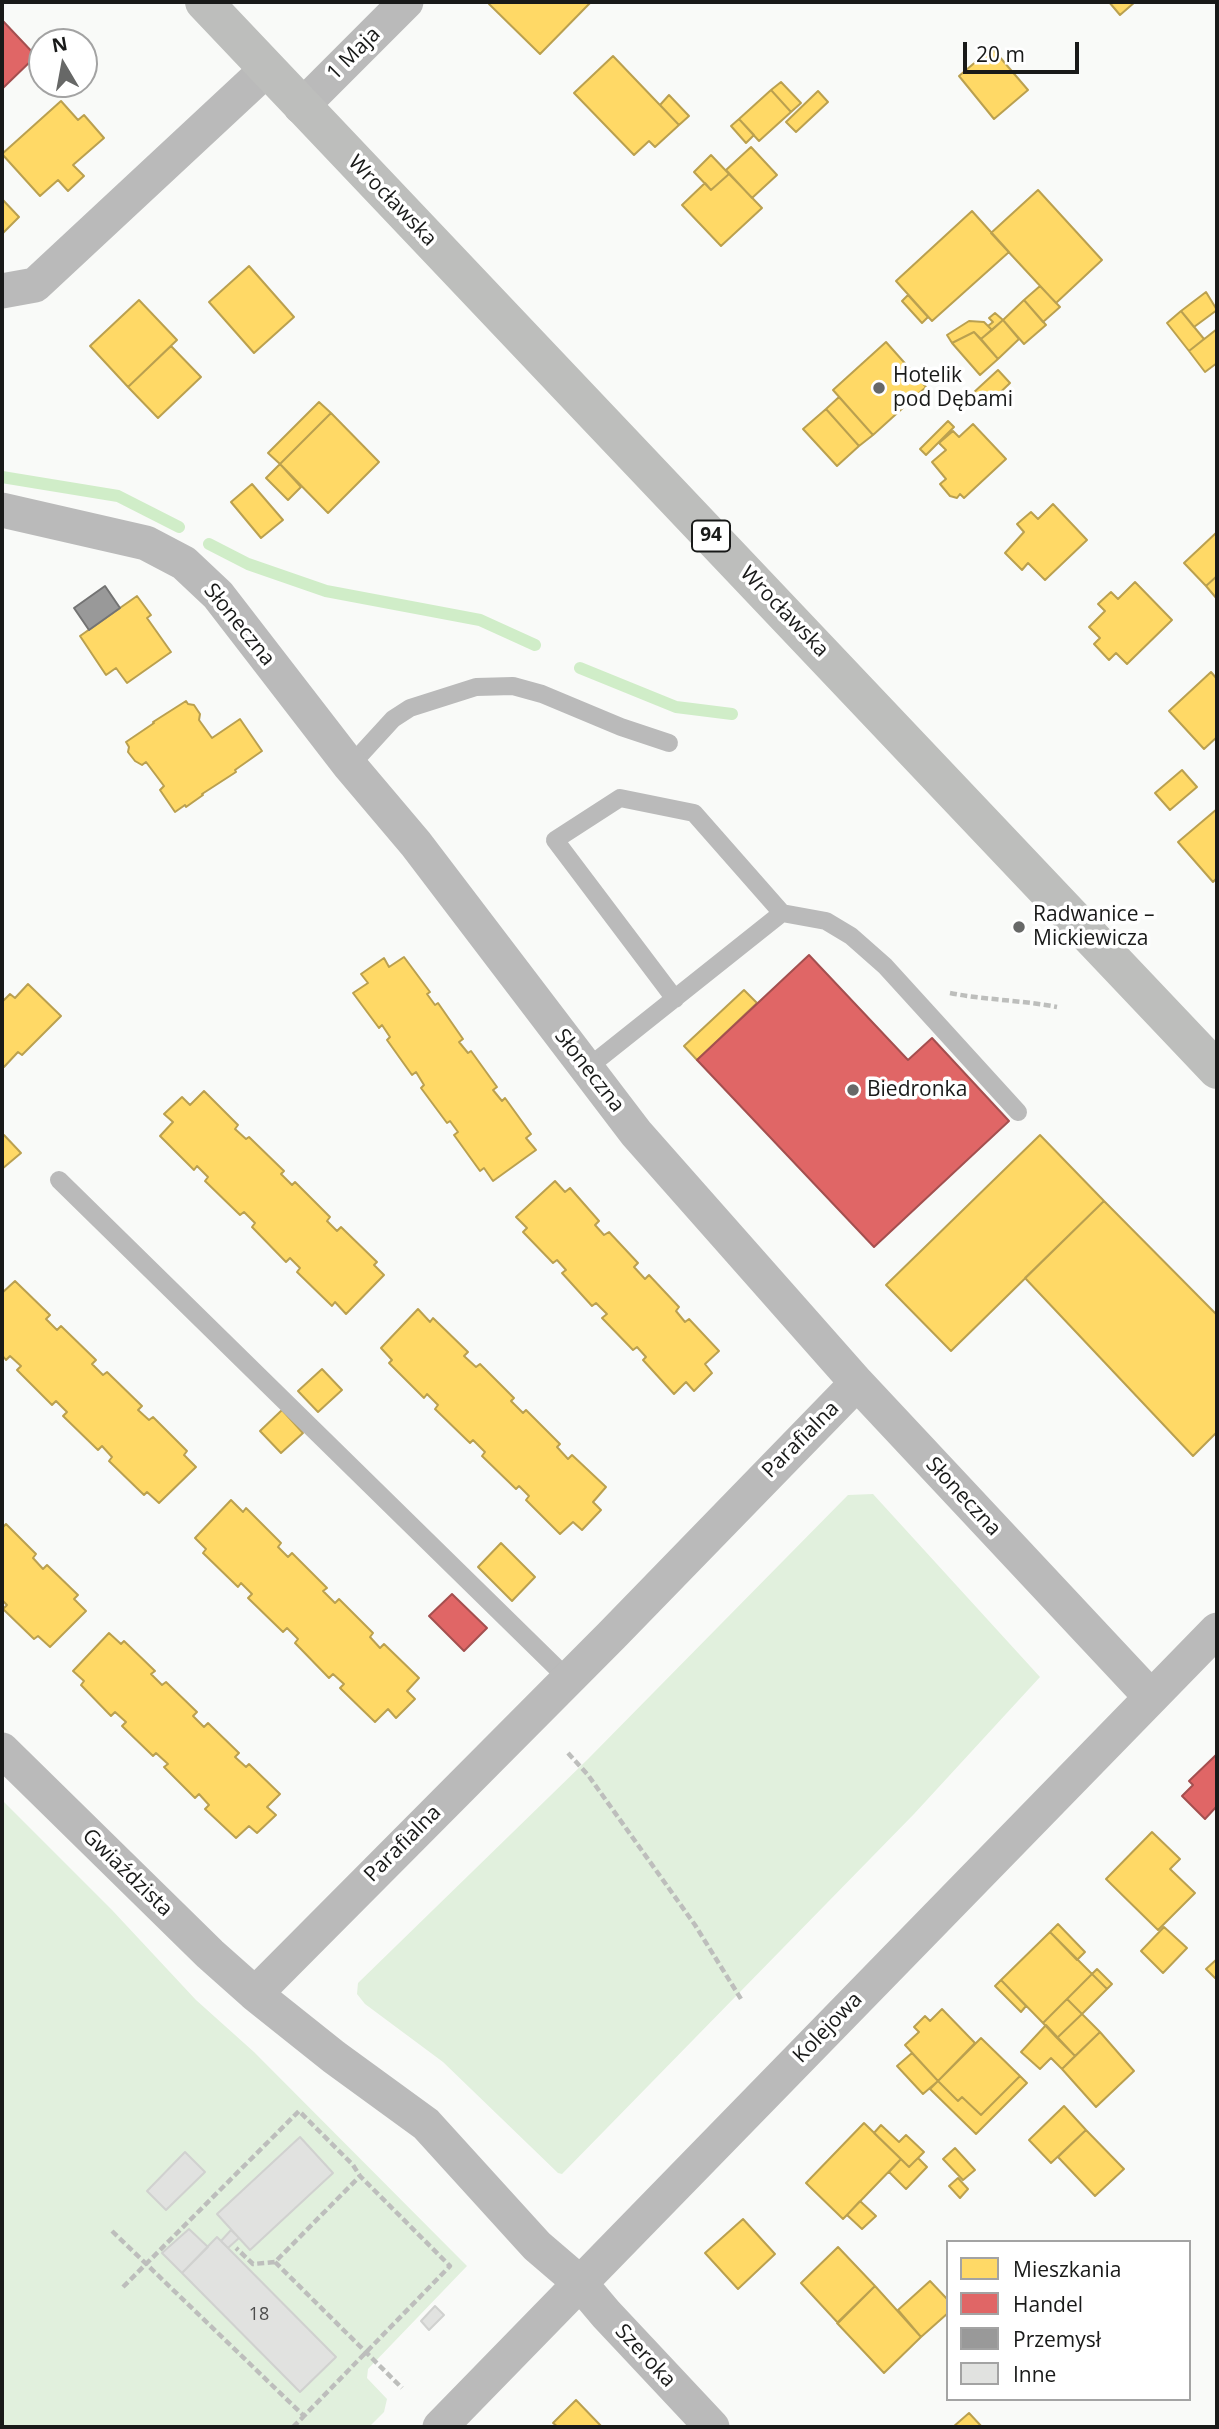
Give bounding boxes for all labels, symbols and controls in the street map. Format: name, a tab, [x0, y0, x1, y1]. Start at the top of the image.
street label: 1 Maja	[322, 22, 386, 86]
north arrow	[28, 28, 98, 98]
scale bar	[967, 28, 1082, 72]
text: N	[50, 30, 70, 58]
text: 20 m	[976, 40, 1025, 68]
street label: Wrocławska	[342, 150, 442, 252]
place label: Hotelik pod Dębami	[893, 363, 1013, 413]
marker: Hotelik pod Dębami	[871, 380, 887, 396]
road number: 94	[692, 520, 730, 552]
street label: Wrocławska	[734, 561, 834, 663]
street label: Słoneczna	[198, 579, 280, 671]
place label: Radwanice – Mickiewicza	[1033, 902, 1154, 952]
marker: Radwanice – Mickiewicza	[1011, 919, 1027, 935]
street label: Słoneczna	[549, 1024, 629, 1118]
place label: Biedronka	[867, 1077, 967, 1103]
marker: Biedronka	[845, 1082, 861, 1098]
street label: Parafialna	[757, 1396, 845, 1484]
street label: Słoneczna	[920, 1452, 1006, 1542]
street label: Parafialna	[359, 1800, 447, 1888]
street label: Gwiaździsta	[77, 1824, 177, 1922]
street label: Kolejowa	[788, 1987, 868, 2069]
legend	[946, 2240, 1191, 2401]
text: Mieszkania	[1013, 2255, 1121, 2283]
text: Handel	[1013, 2290, 1083, 2318]
house number: 18	[249, 2304, 269, 2326]
street label: Szeroka	[610, 2319, 680, 2393]
text: Przemysł	[1013, 2325, 1101, 2353]
text: Inne	[1013, 2360, 1056, 2388]

